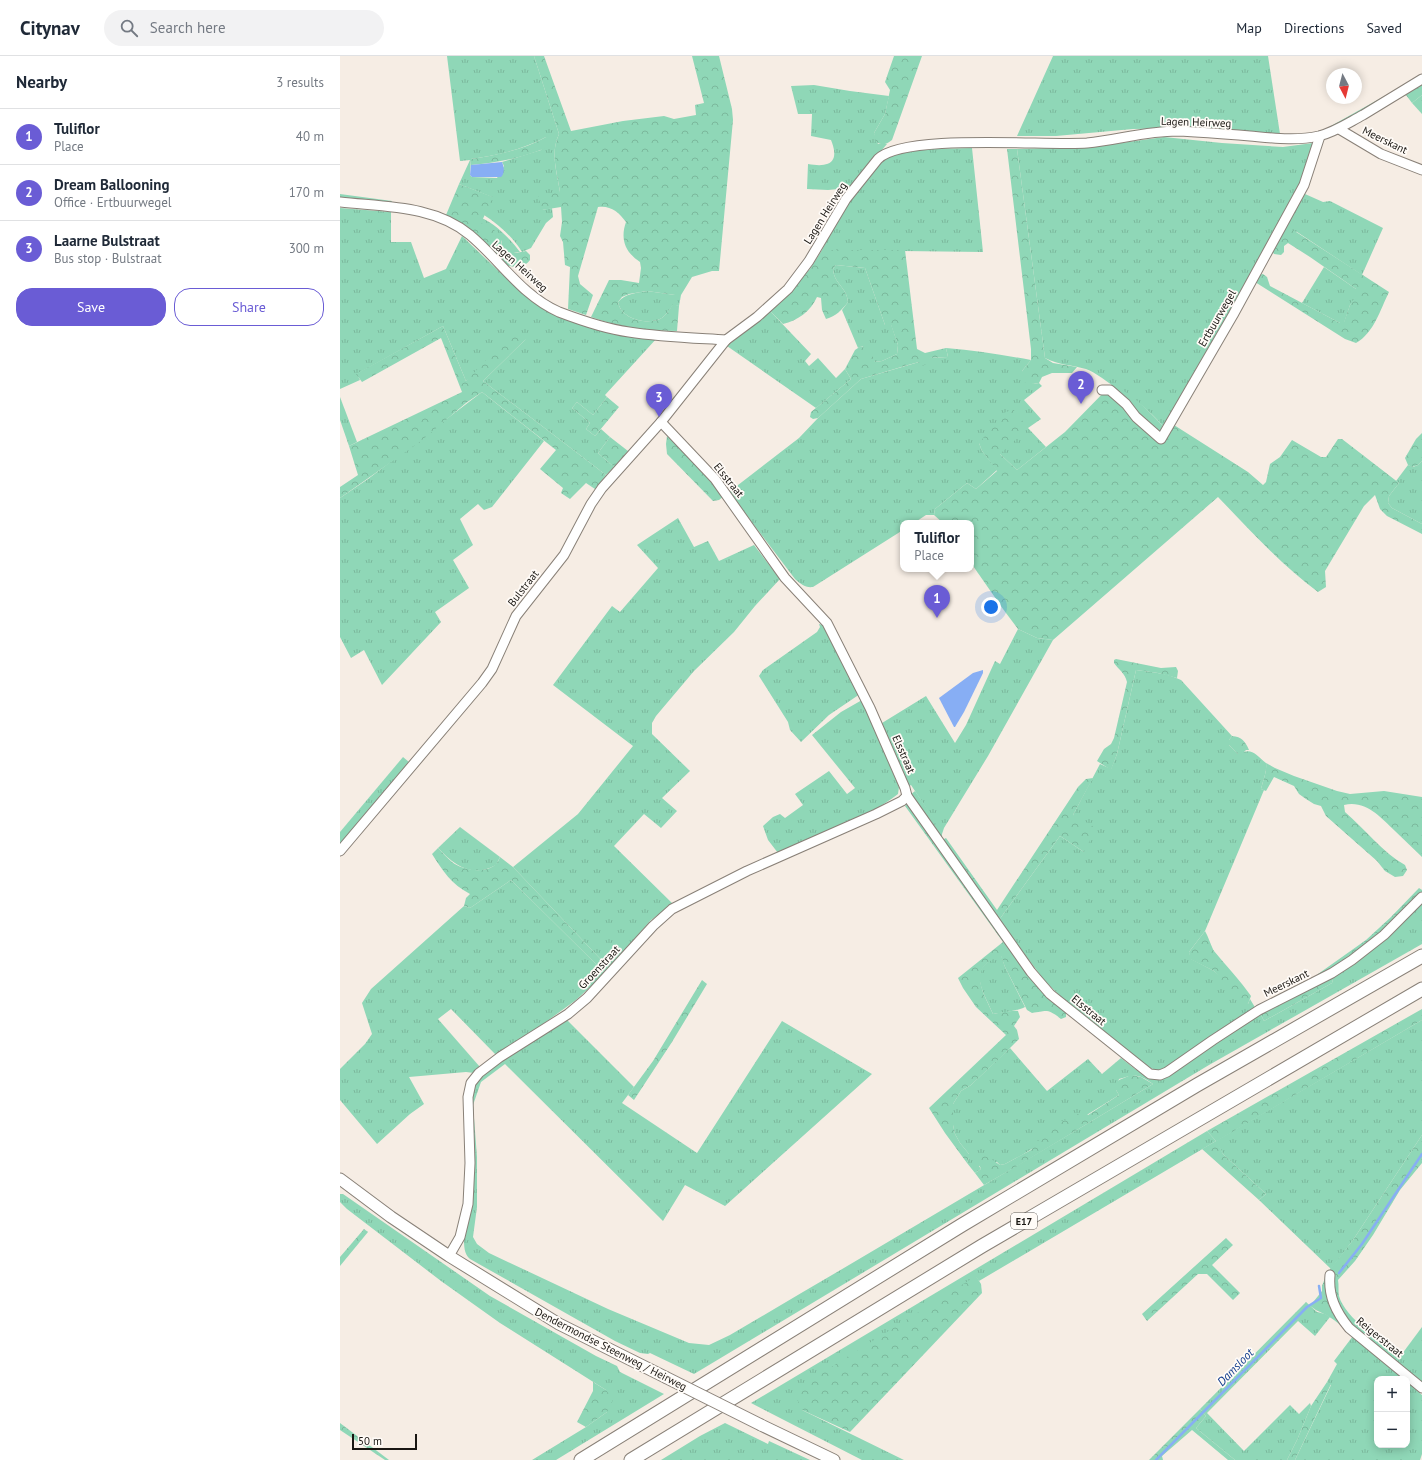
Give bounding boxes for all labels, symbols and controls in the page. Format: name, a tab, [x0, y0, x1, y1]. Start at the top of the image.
search box	[104, 10, 384, 46]
text: Citynav	[20, 16, 80, 40]
icon: search	[118, 17, 140, 39]
text: Search here	[150, 18, 226, 37]
text: Map	[1236, 19, 1262, 37]
text: Directions	[1284, 19, 1344, 37]
text: Saved	[1366, 19, 1402, 37]
north arrow	[1326, 68, 1362, 104]
text: Nearby	[16, 71, 67, 93]
text: 3 results	[276, 74, 324, 91]
street label: Lagen Heirweg	[1161, 114, 1231, 130]
text: Tuliflor	[54, 119, 100, 138]
street label: Meerskant	[1360, 123, 1410, 157]
text: 1	[25, 128, 33, 145]
text: 40 m	[296, 128, 324, 145]
text: Place	[54, 138, 84, 155]
text: Dream Ballooning	[54, 175, 170, 194]
street label: Lagen Heirweg	[800, 179, 850, 247]
text: 2	[25, 184, 33, 201]
text: 170 m	[289, 184, 324, 201]
text: Office · Ertbuurwegel	[54, 194, 172, 211]
text: Laarne Bulstraat	[54, 231, 160, 250]
street label: Lagen Heirweg	[489, 237, 551, 295]
text: 3	[25, 240, 33, 257]
text: 300 m	[289, 240, 324, 257]
text: Bus stop · Bulstraat	[54, 250, 162, 267]
street label: Ertbuurwegel	[1195, 286, 1239, 349]
button: Save	[16, 288, 166, 326]
button: Share	[174, 288, 324, 326]
pin: 2	[1068, 371, 1094, 404]
pin: 3	[646, 384, 672, 417]
street label: Elsstraat	[711, 460, 747, 500]
popup	[900, 520, 974, 572]
text: Tuliflor	[914, 528, 960, 547]
text: Place	[914, 547, 944, 564]
street label: Bulstraat	[504, 567, 542, 609]
pin: 1	[924, 585, 950, 618]
your location	[981, 597, 1001, 617]
street label: Elsstraat	[889, 733, 919, 776]
street label: Groenstraat	[575, 942, 623, 992]
street label: Meerskant	[1261, 966, 1311, 1000]
street label: Elsstraat	[1069, 992, 1109, 1028]
road number: E17	[1011, 1213, 1037, 1229]
street label: Dendermondse Steenweg / Heirweg	[533, 1304, 689, 1394]
street label: Reigerstraat	[1354, 1314, 1407, 1360]
water label: Damsloot	[1214, 1344, 1257, 1389]
map controls	[1374, 1376, 1410, 1448]
button: +	[1374, 1376, 1410, 1412]
button: −	[1374, 1412, 1410, 1448]
scale bar	[352, 1432, 417, 1451]
text: 50 m	[358, 1434, 382, 1448]

